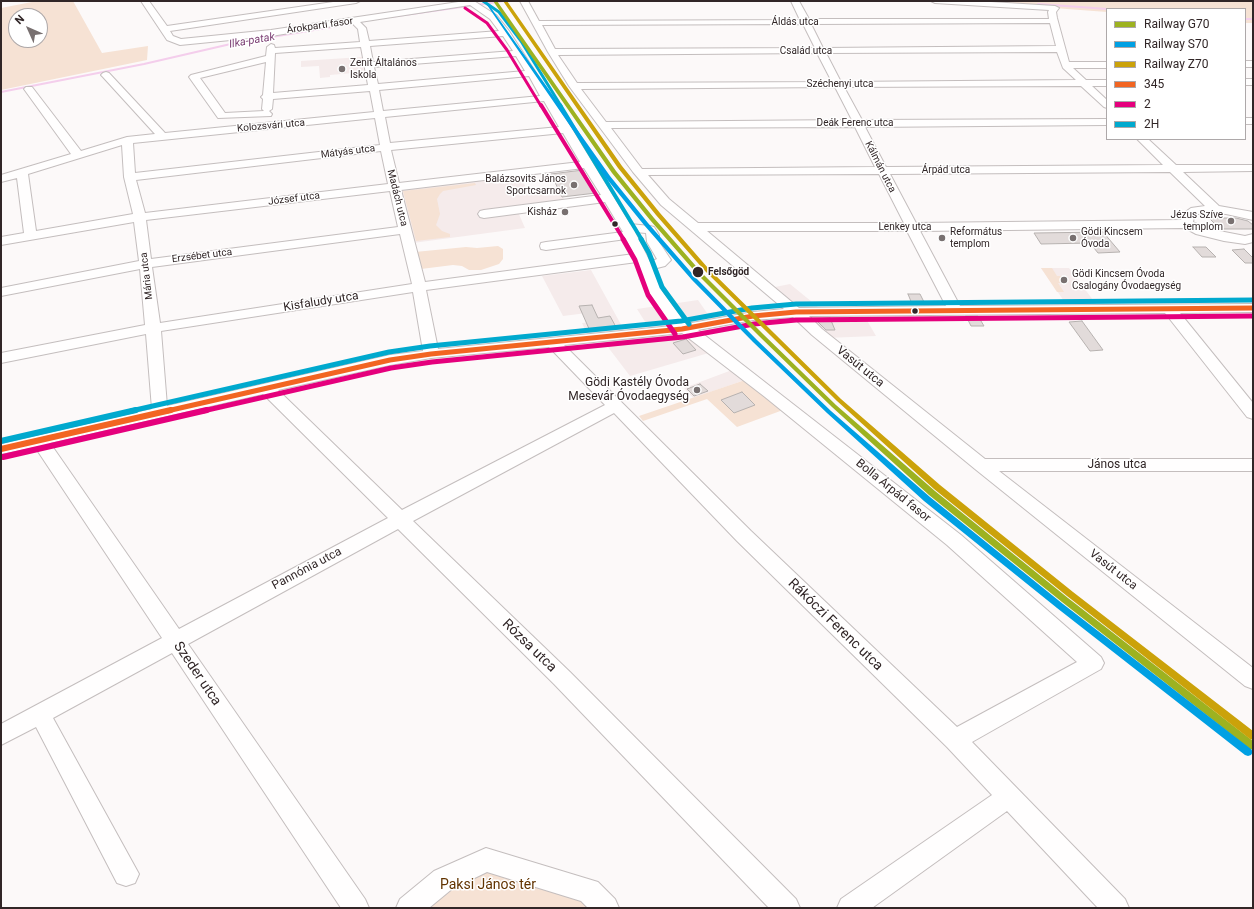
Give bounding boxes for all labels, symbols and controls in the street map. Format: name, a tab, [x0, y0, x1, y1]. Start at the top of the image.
north arrow	[8, 8, 48, 48]
legend	[1106, 8, 1246, 140]
text: N	[13, 13, 27, 27]
street label: Árokparti fasor	[286, 15, 354, 37]
street label: Áldás utca	[771, 16, 819, 28]
text: Railway G70	[1144, 17, 1210, 31]
water label: Ilka-patak	[228, 30, 276, 52]
text: Railway S70	[1144, 37, 1208, 51]
street label: Család utca	[780, 45, 832, 57]
place label: Zenit Általános Iskola	[350, 57, 417, 80]
text: Railway Z70	[1144, 57, 1209, 71]
marker: Zenit Általános Iskola	[337, 64, 347, 74]
text: 345	[1144, 77, 1164, 91]
street label: Széchenyi utca	[807, 78, 873, 90]
text: 2	[1144, 97, 1151, 111]
street label: Kolozsvári utca	[237, 117, 305, 135]
street label: Deák Ferenc utca	[817, 117, 893, 129]
text: 2H	[1144, 117, 1159, 131]
street label: Kálmán utca	[862, 139, 898, 195]
street label: Mátyás utca	[320, 143, 376, 161]
street label: Árpád utca	[922, 164, 970, 176]
street label: Madách utca	[384, 168, 410, 228]
place label: Balázsovits János Sportcsarnok	[485, 173, 566, 196]
marker: Balázsovits János Sportcsarnok	[569, 180, 579, 190]
street label: József utca	[267, 190, 321, 208]
place label: Kisház	[527, 206, 557, 218]
marker: Kisház	[560, 207, 570, 217]
place label: Jézus Szíve templom	[1171, 209, 1223, 232]
marker: Jézus Szíve templom	[1226, 216, 1236, 226]
unlabelled marker	[610, 219, 620, 229]
street label: Lenkey utca	[878, 221, 932, 233]
place label: Református templom	[950, 226, 1002, 250]
place label: Gödi Kincsem Óvoda	[1081, 226, 1143, 250]
marker: Református templom	[937, 233, 947, 243]
marker: Gödi Kincsem Óvoda	[1068, 233, 1078, 243]
street label: Erzsébet utca	[171, 246, 233, 266]
street label: Mária utca	[138, 252, 156, 300]
marker: Felsőgöd	[691, 265, 705, 279]
place label: Felsőgöd	[708, 266, 749, 278]
place label: Gödi Kincsem Óvoda Csalogány Óvodaegység	[1072, 268, 1181, 292]
marker: Gödi Kincsem Óvoda Csalogány Óvodaegység	[1059, 275, 1069, 285]
street label: Kisfaludy utca	[283, 289, 359, 315]
unlabelled marker	[910, 306, 920, 316]
street label: Vasút utca	[833, 343, 887, 391]
place label: Gödi Kastély Óvoda Mesevár Óvodaegység	[568, 376, 689, 404]
marker: Gödi Kastély Óvoda Mesevár Óvodaegység	[692, 385, 702, 395]
street label: Bolla Árpád fasor	[853, 456, 933, 526]
street label: János utca	[1087, 458, 1147, 472]
street label: Pannónia utca	[270, 545, 344, 593]
street label: Vasút utca	[1086, 547, 1140, 593]
street label: Rákóczi Ferenc utca	[784, 575, 886, 675]
street label: Rózsa utca	[498, 616, 560, 676]
street label: Szeder utca	[170, 639, 224, 709]
park label: Paksi János tér	[440, 877, 536, 893]

